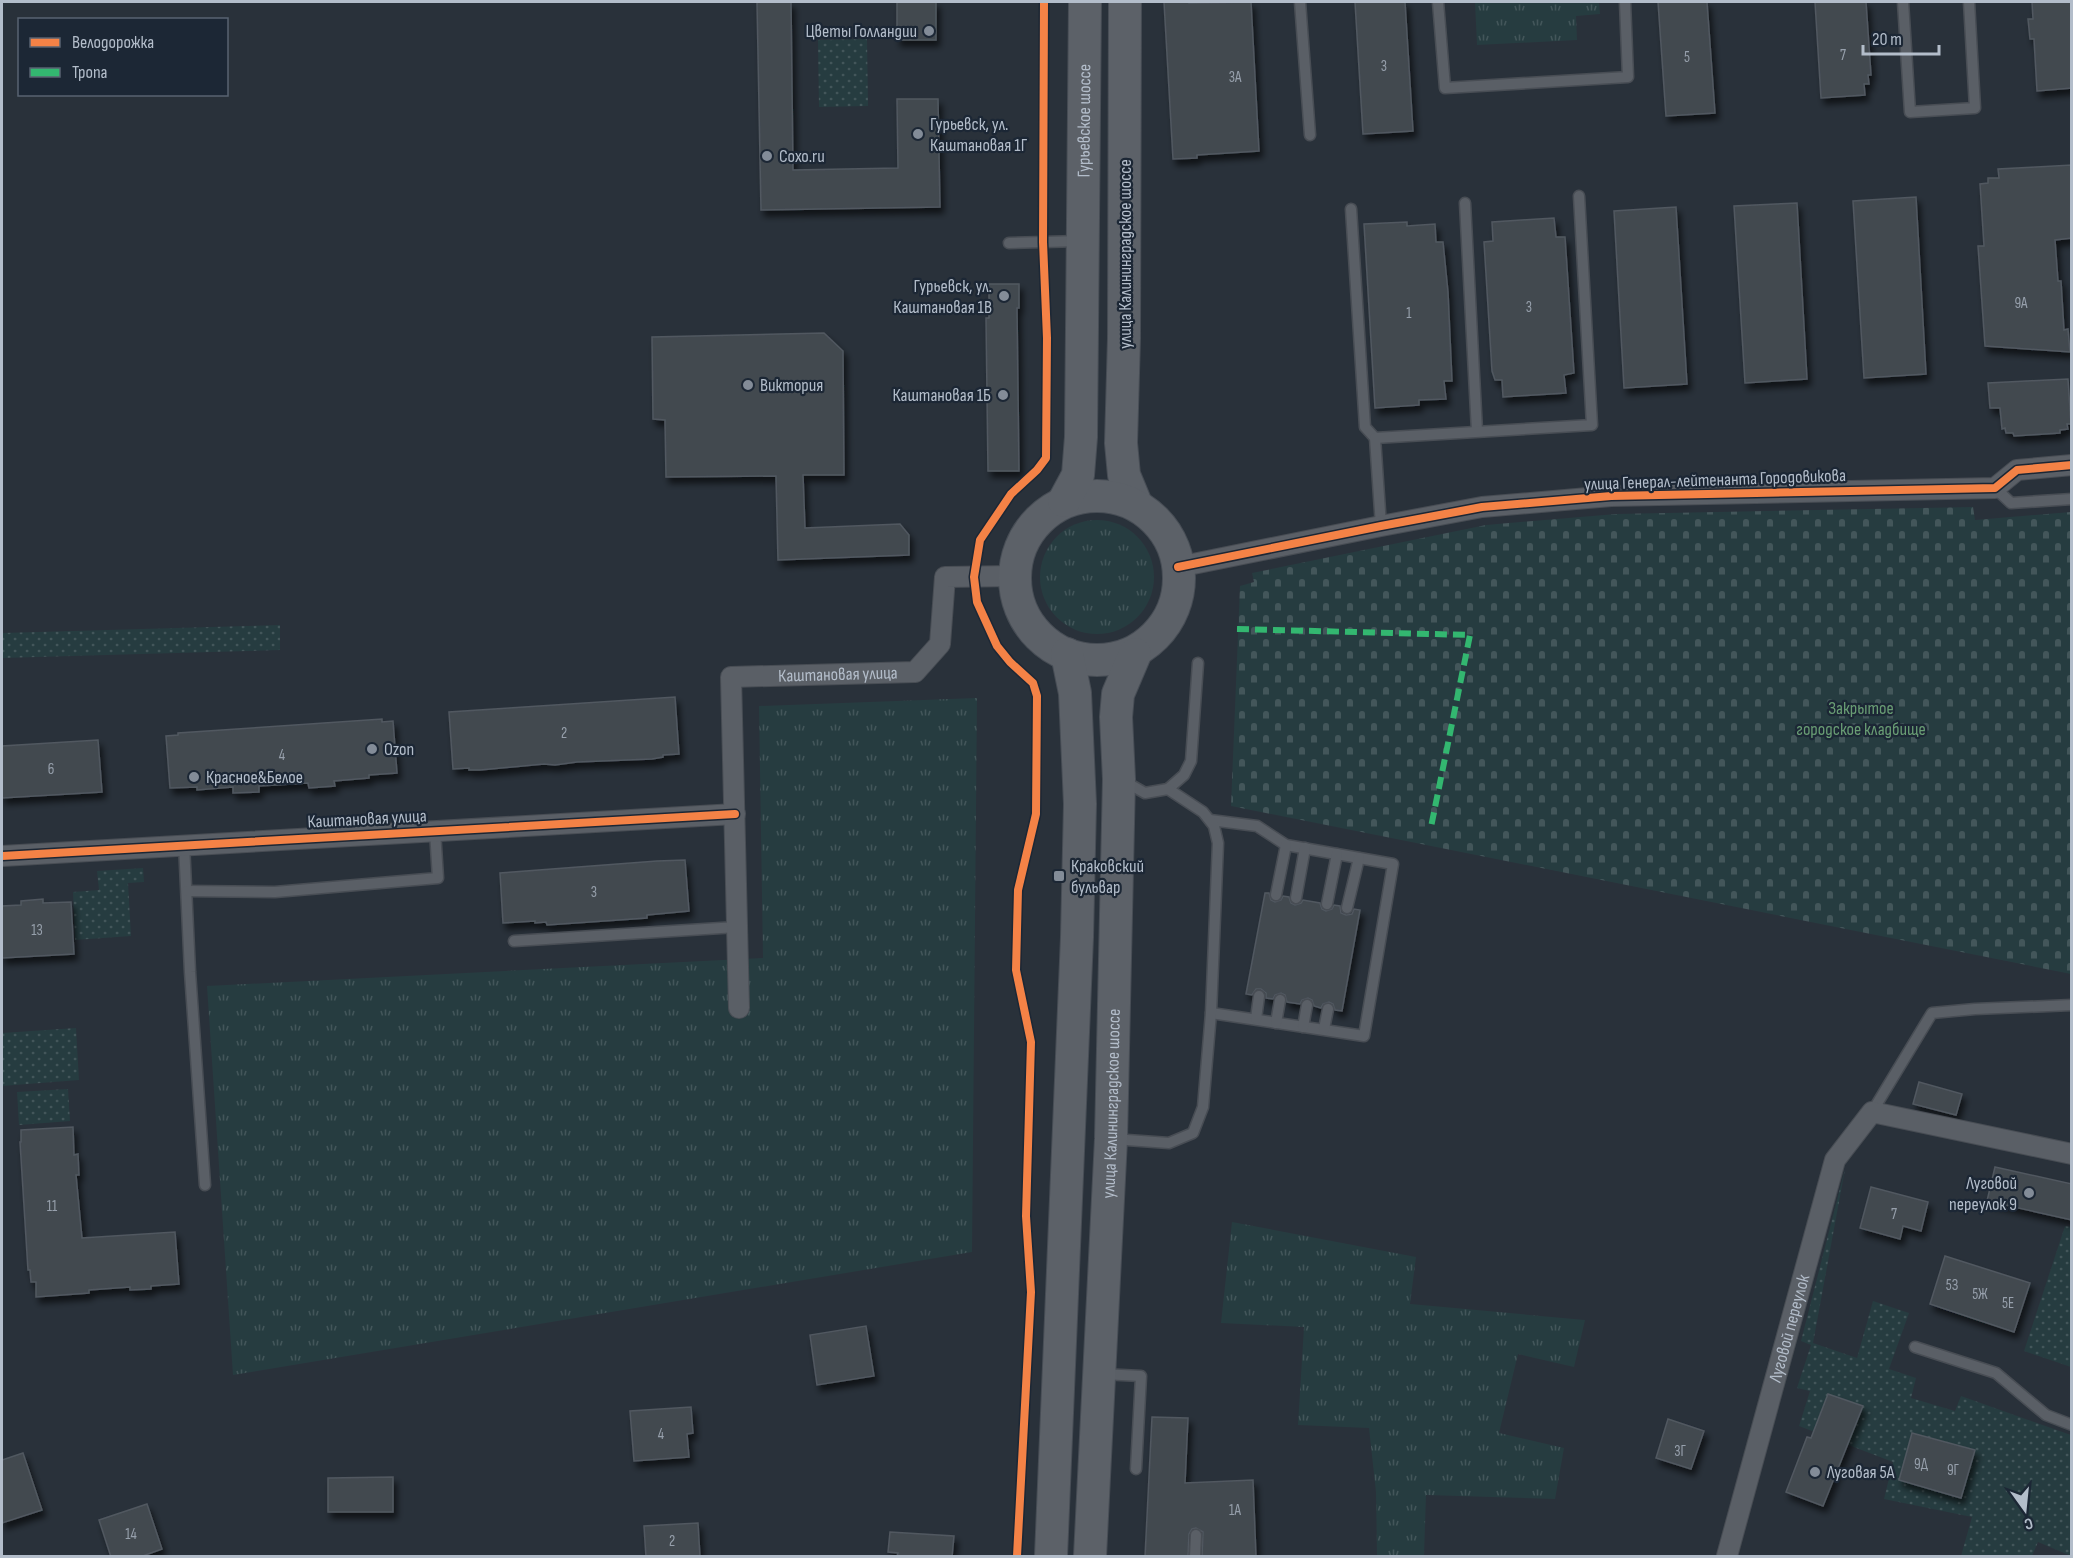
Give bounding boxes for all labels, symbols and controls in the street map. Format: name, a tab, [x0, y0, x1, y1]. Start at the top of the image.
legend	[18, 18, 228, 96]
scale bar	[1863, 18, 1940, 56]
place label: Цветы Голландии	[806, 21, 917, 42]
marker: Цветы Голландии	[922, 24, 936, 38]
text: 20 m	[1872, 29, 1902, 50]
text: Велодорожка	[72, 32, 154, 53]
house number: 7	[1840, 46, 1846, 65]
house number: 5	[1684, 48, 1690, 67]
house number: 3	[1381, 57, 1387, 76]
text: Тропа	[72, 62, 108, 83]
street label: Гурьевское шоссе	[1073, 64, 1095, 177]
house number: 3А	[1229, 68, 1242, 87]
place label: Гурьевск, ул. Каштановая 1Г	[930, 114, 1028, 156]
marker: Гурьевск, ул. Каштановая 1Г	[911, 127, 925, 141]
place label: Coxo.ru	[779, 146, 825, 167]
marker: Coxo.ru	[760, 149, 774, 163]
street label: улица Калининградское шоссе	[1115, 159, 1136, 349]
place label: Гурьевск, ул. Каштановая 1В	[893, 276, 992, 318]
marker: Гурьевск, ул. Каштановая 1В	[997, 289, 1011, 303]
house number: 9А	[2014, 294, 2028, 313]
house number: 3	[1526, 298, 1532, 317]
house number: 1	[1406, 304, 1412, 323]
place label: Виктория	[760, 375, 823, 396]
marker: Виктория	[741, 378, 755, 392]
place label: Каштановая 1Б	[892, 385, 991, 406]
marker: Каштановая 1Б	[996, 388, 1010, 402]
street label: улица Генерал-лейтенанта Городовикова	[1584, 465, 1846, 495]
street label: Каштановая улица	[778, 662, 898, 686]
park label: Закрытое городское кладбище	[1796, 698, 1926, 740]
house number: 2	[561, 724, 567, 743]
place label: Ozon	[384, 739, 414, 760]
marker: Ozon	[365, 742, 379, 756]
house number: 4	[279, 746, 285, 765]
house number: 6	[48, 760, 54, 779]
place label: Красное&Белое	[206, 767, 303, 788]
marker: Красное&Белое	[187, 770, 201, 784]
street label: Каштановая улица	[307, 805, 427, 833]
place label: Краковский бульвар	[1071, 856, 1144, 898]
marker: Краковский бульвар	[1052, 869, 1066, 883]
house number: 3	[591, 883, 597, 902]
house number: 13	[31, 921, 43, 940]
street label: улица Калининградское шоссе	[1098, 1008, 1124, 1199]
place label: Луговой переулок 9	[1949, 1173, 2017, 1215]
marker: Луговой переулок 9	[2022, 1186, 2036, 1200]
house number: 11	[47, 1197, 58, 1216]
house number: 7	[1891, 1205, 1897, 1224]
street label: Луговой переулок	[1764, 1272, 1814, 1385]
house number: 5З	[1946, 1276, 1958, 1295]
house number: 5Ж	[1972, 1285, 1988, 1304]
house number: 5Е	[2002, 1294, 2014, 1313]
house number: 4	[658, 1425, 664, 1444]
house number: 3Г	[1674, 1442, 1686, 1461]
house number: 9Д	[1914, 1455, 1929, 1474]
house number: 9Г	[1947, 1461, 1960, 1480]
place label: Луговая 5А	[1826, 1462, 1895, 1483]
marker: Луговая 5А	[1808, 1465, 1822, 1479]
north arrow	[1995, 1480, 2055, 1540]
house number: 1А	[1229, 1501, 1242, 1520]
text: С	[2022, 1513, 2035, 1533]
house number: 14	[125, 1525, 137, 1544]
house number: 2	[669, 1532, 675, 1551]

